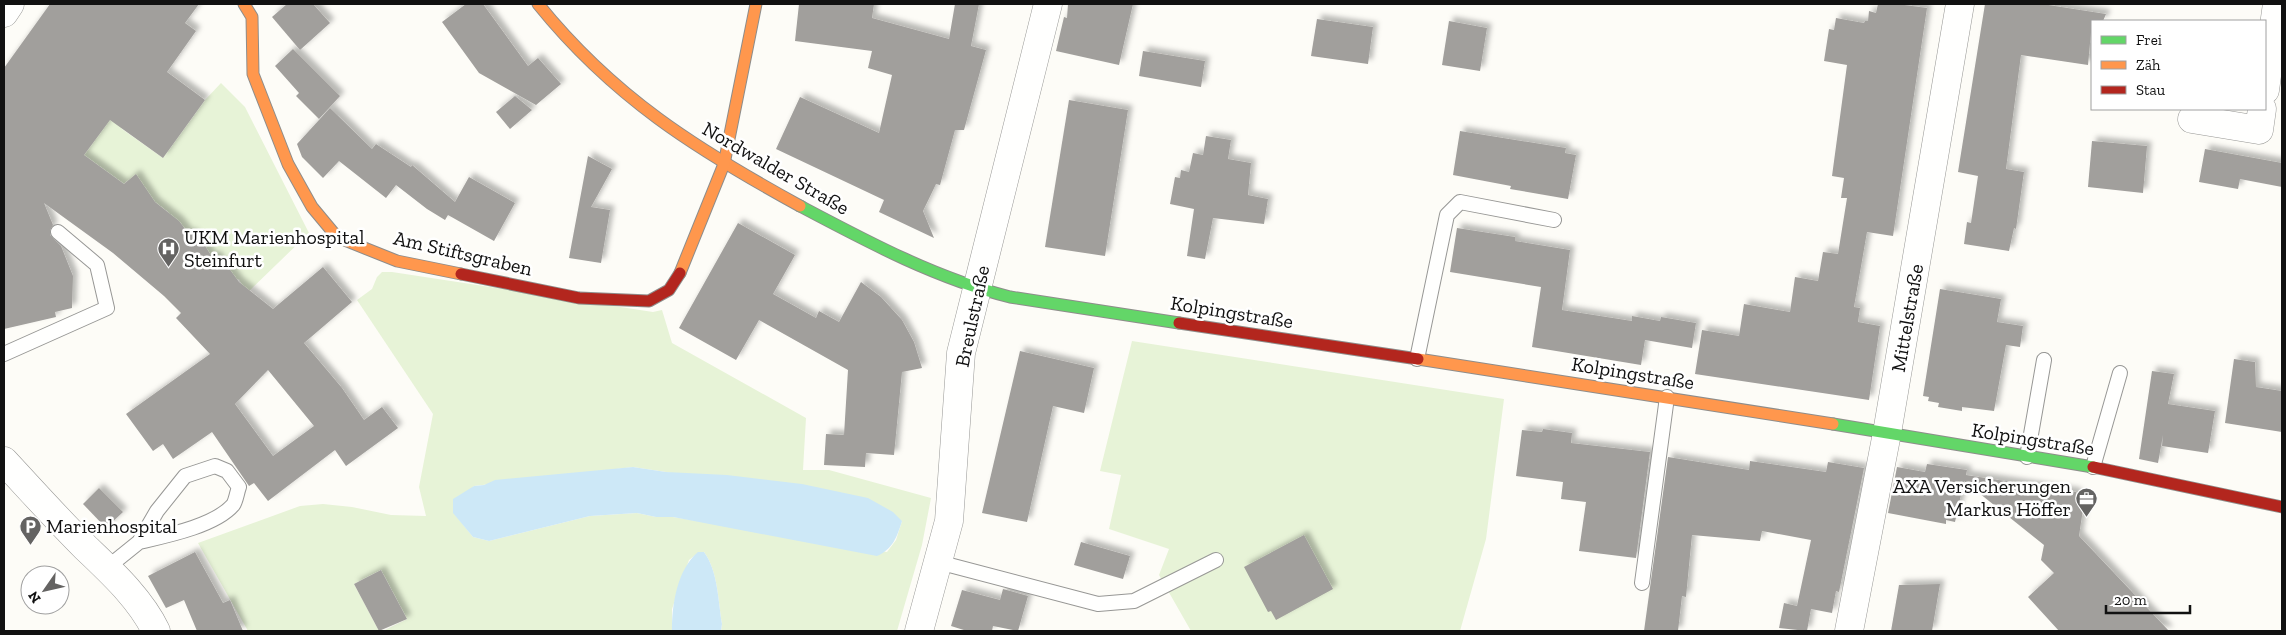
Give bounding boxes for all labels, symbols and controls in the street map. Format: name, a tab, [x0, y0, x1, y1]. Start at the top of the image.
legend	[2091, 20, 2266, 110]
text: Frei	[2136, 31, 2162, 49]
text: Zäh	[2136, 56, 2161, 74]
text: Stau	[2136, 81, 2166, 99]
street label: Nordwalder Straße	[698, 116, 854, 220]
place label: UKM Marienhospital Steinfurt	[184, 225, 365, 272]
street label: Am Stiftsgraben	[391, 225, 535, 281]
hospital icon: UKM Marienhospital Steinfurt	[156, 236, 180, 267]
street label: Mittelstraße	[1886, 262, 1928, 374]
street label: Breulstraße	[950, 263, 994, 369]
street label: Kolpingstraße	[1169, 290, 1295, 334]
street label: Kolpingstraße	[1570, 351, 1696, 395]
street label: Kolpingstraße	[1970, 417, 2096, 461]
place label: AXA Versicherungen Markus Höffer	[1893, 474, 2072, 521]
office icon: AXA Versicherungen Markus Höffer	[2075, 486, 2099, 517]
parking icon: Marienhospital	[18, 514, 42, 545]
place label: Marienhospital	[46, 514, 177, 538]
north arrow	[20, 565, 70, 615]
scale bar	[2106, 582, 2190, 614]
text: N	[24, 588, 45, 606]
text: 20 m	[2114, 591, 2147, 609]

